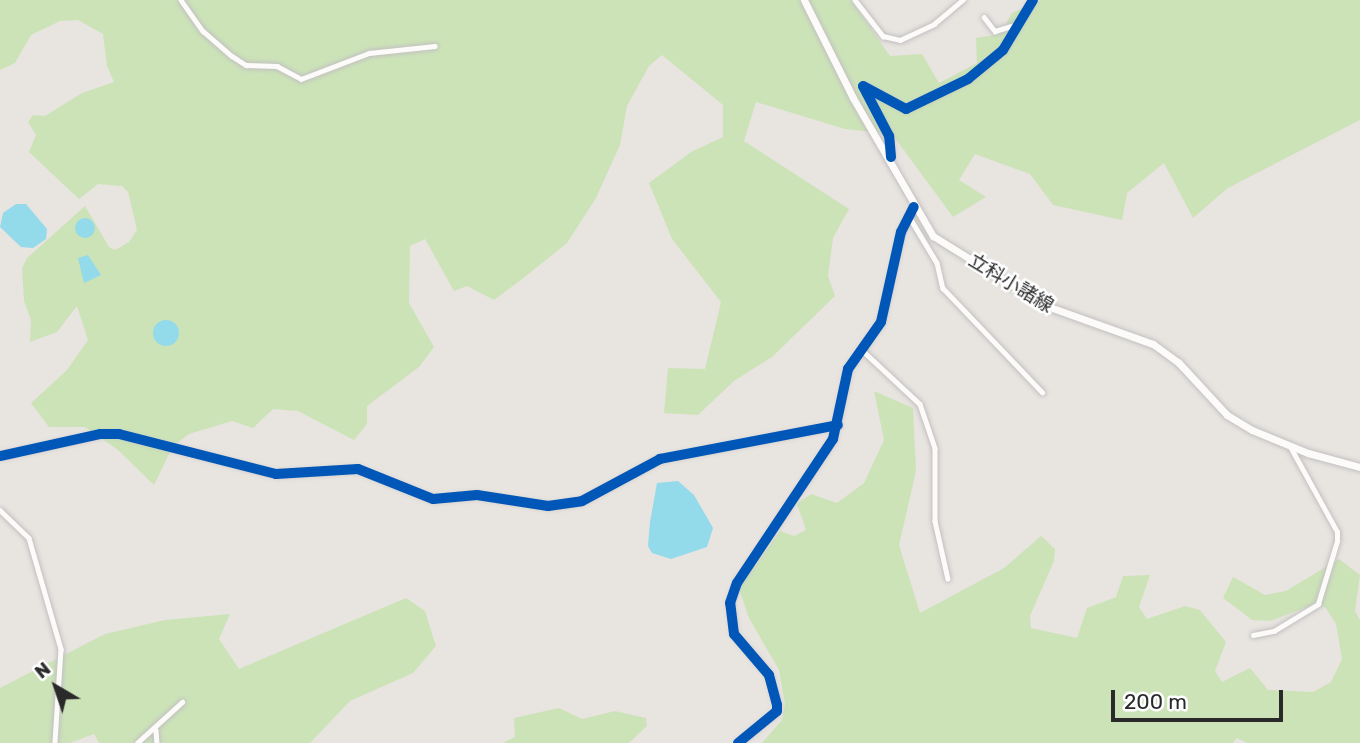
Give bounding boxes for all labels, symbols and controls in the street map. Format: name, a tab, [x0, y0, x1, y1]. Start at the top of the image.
street label: 立科小諸線	[964, 249, 1058, 317]
north arrow	[21, 652, 91, 722]
text: N	[30, 657, 55, 684]
scale bar	[1115, 676, 1286, 720]
text: 200 m	[1124, 689, 1187, 714]

